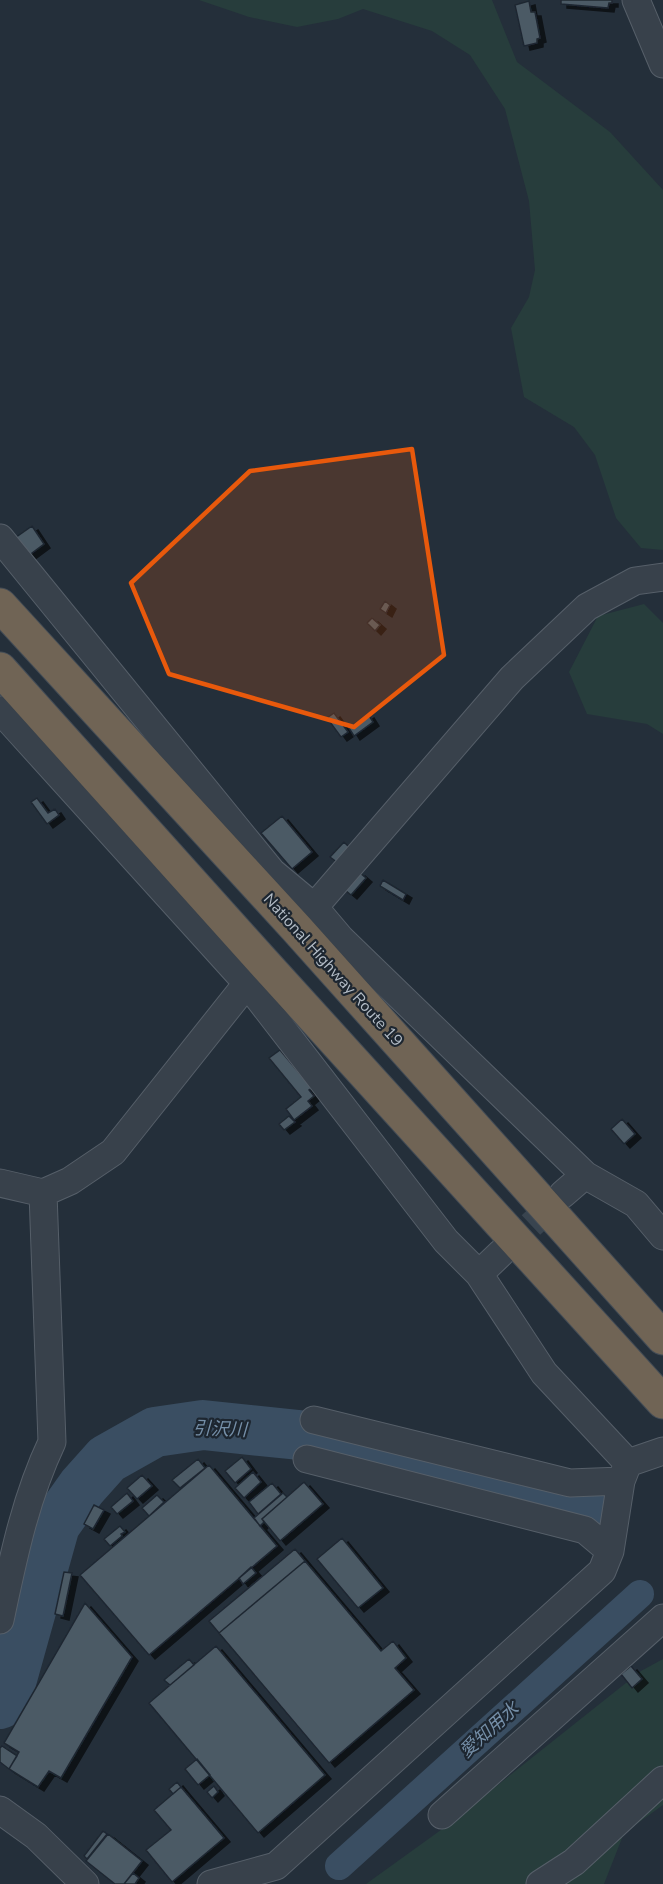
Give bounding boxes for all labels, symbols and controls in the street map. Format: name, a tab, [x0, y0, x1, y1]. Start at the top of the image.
street label: National Highway Route 19	[258, 889, 408, 1051]
water label: 引沢川	[193, 1416, 249, 1442]
water label: 愛知用水	[454, 1696, 525, 1763]

